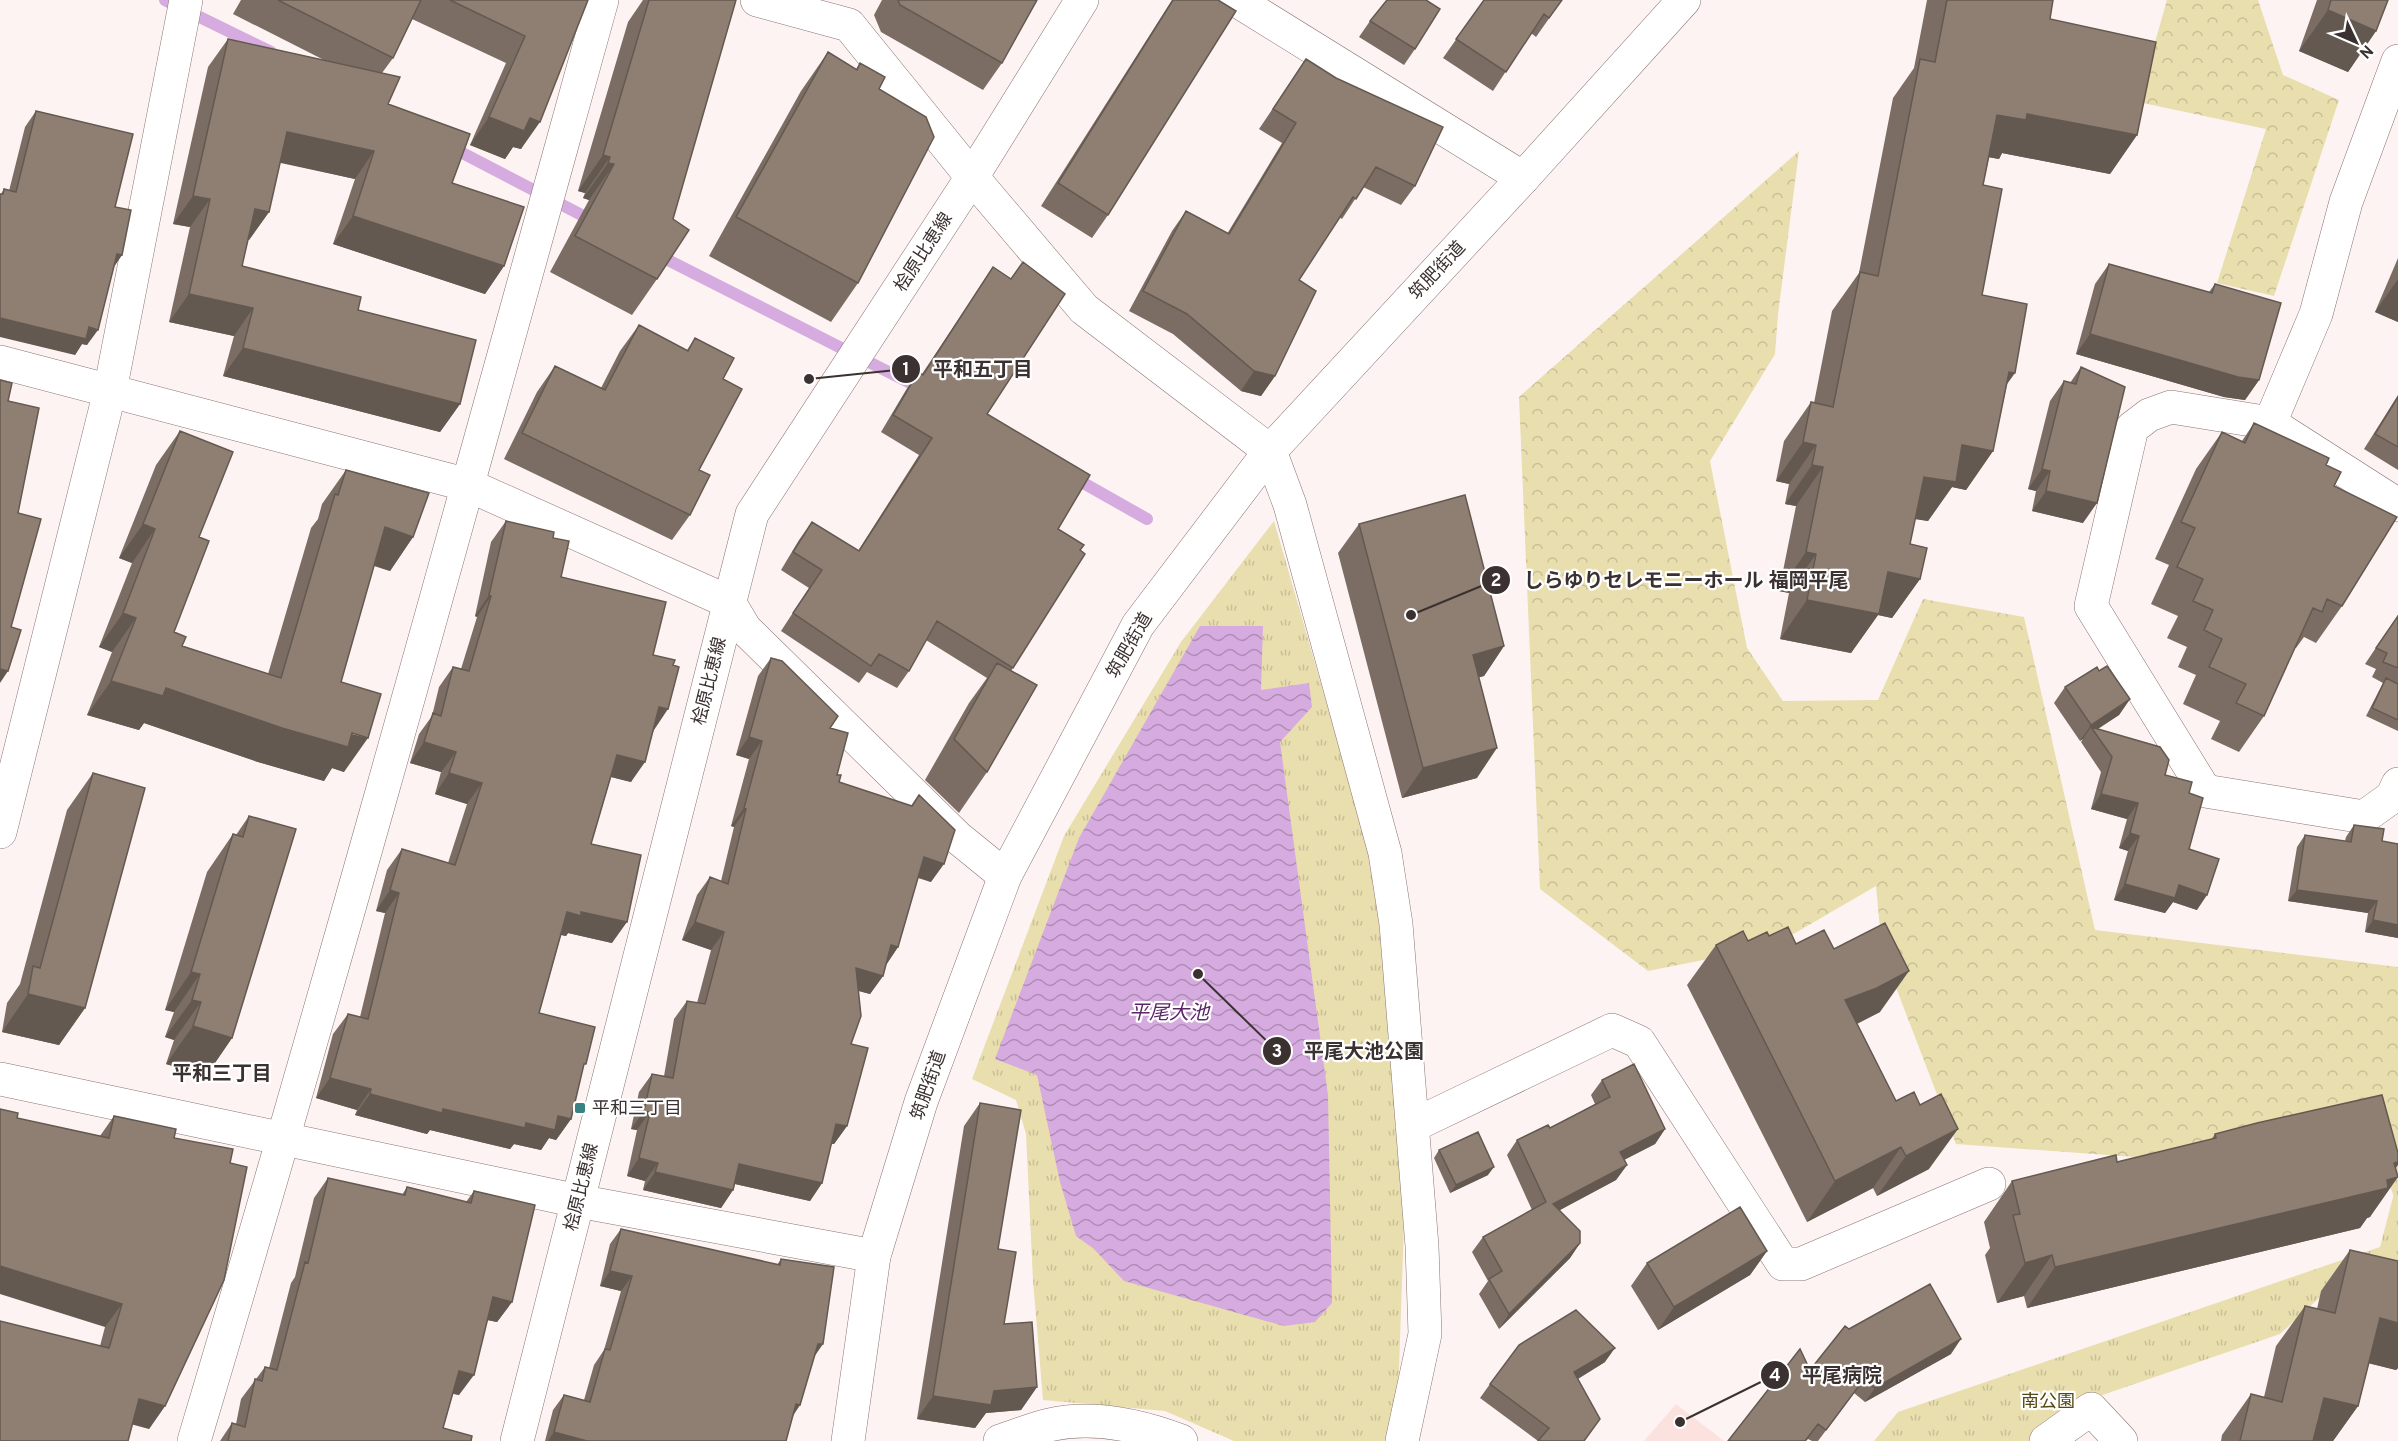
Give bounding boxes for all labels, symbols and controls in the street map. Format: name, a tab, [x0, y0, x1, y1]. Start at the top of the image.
north arrow	[2326, 12, 2386, 72]
text: N	[2354, 40, 2377, 62]
street label: 桧原比恵線	[890, 209, 958, 297]
street label: 筑肥街道	[1405, 237, 1471, 305]
callout: 平和五丁目	[891, 350, 1045, 388]
text: 平和五丁目	[933, 358, 1033, 384]
text: 1	[902, 359, 910, 382]
callout: しらゆりセレモニーホール 福岡平尾	[1481, 561, 1860, 599]
text: しらゆりセレモニーホール 福岡平尾	[1524, 569, 1849, 595]
text: 2	[1490, 570, 1502, 593]
street label: 筑肥街道	[1102, 609, 1158, 683]
street label: 桧原比恵線	[688, 635, 733, 728]
water label: 平尾大池	[1129, 1001, 1211, 1027]
callout: 平尾大池公園	[1262, 1032, 1436, 1070]
text: 平尾大池公園	[1304, 1040, 1424, 1066]
text: 3	[1272, 1041, 1282, 1064]
street label: 筑肥街道	[907, 1048, 952, 1123]
district label: 平和三丁目	[172, 1062, 272, 1088]
place label: 平和三丁目	[592, 1098, 682, 1121]
marker: 平和三丁目	[573, 1101, 587, 1115]
street label: 桧原比恵線	[560, 1141, 605, 1234]
callout: 平尾病院	[1760, 1356, 1894, 1394]
text: 平尾病院	[1802, 1364, 1882, 1390]
text: 4	[1769, 1365, 1781, 1388]
park label: 南公園	[2021, 1391, 2075, 1414]

